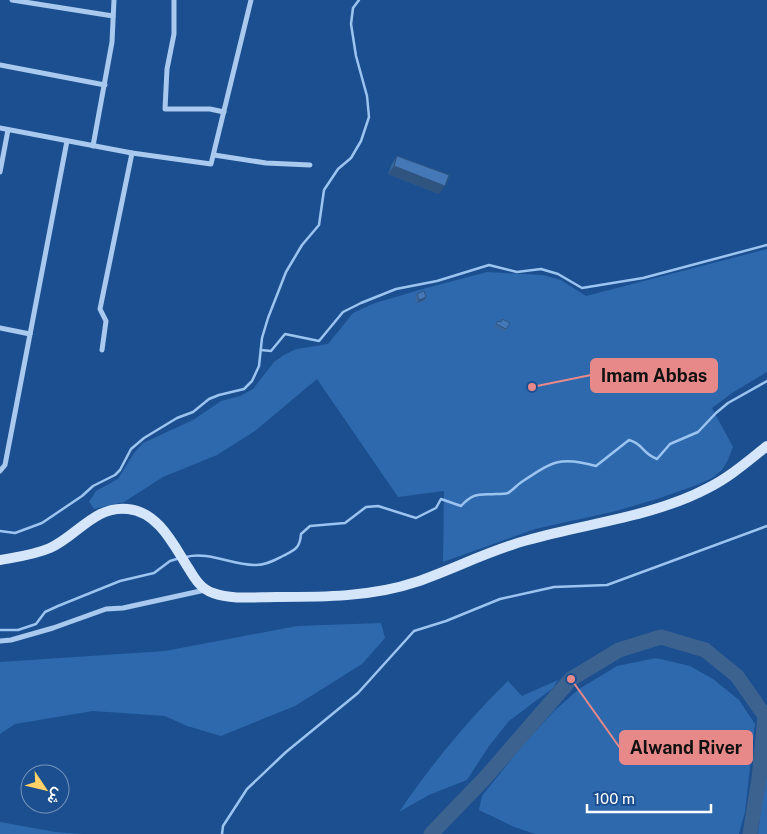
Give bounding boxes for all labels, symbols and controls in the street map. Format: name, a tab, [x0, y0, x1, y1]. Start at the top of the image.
callout: Imam Abbas	[591, 359, 717, 392]
text: Imam Abbas	[601, 365, 707, 386]
callout: Alwand River	[620, 731, 752, 764]
text: Alwand River	[630, 737, 743, 758]
north arrow	[20, 764, 70, 814]
scale bar	[587, 782, 711, 814]
text: ش	[43, 784, 67, 808]
text: 100 m	[594, 790, 635, 807]

